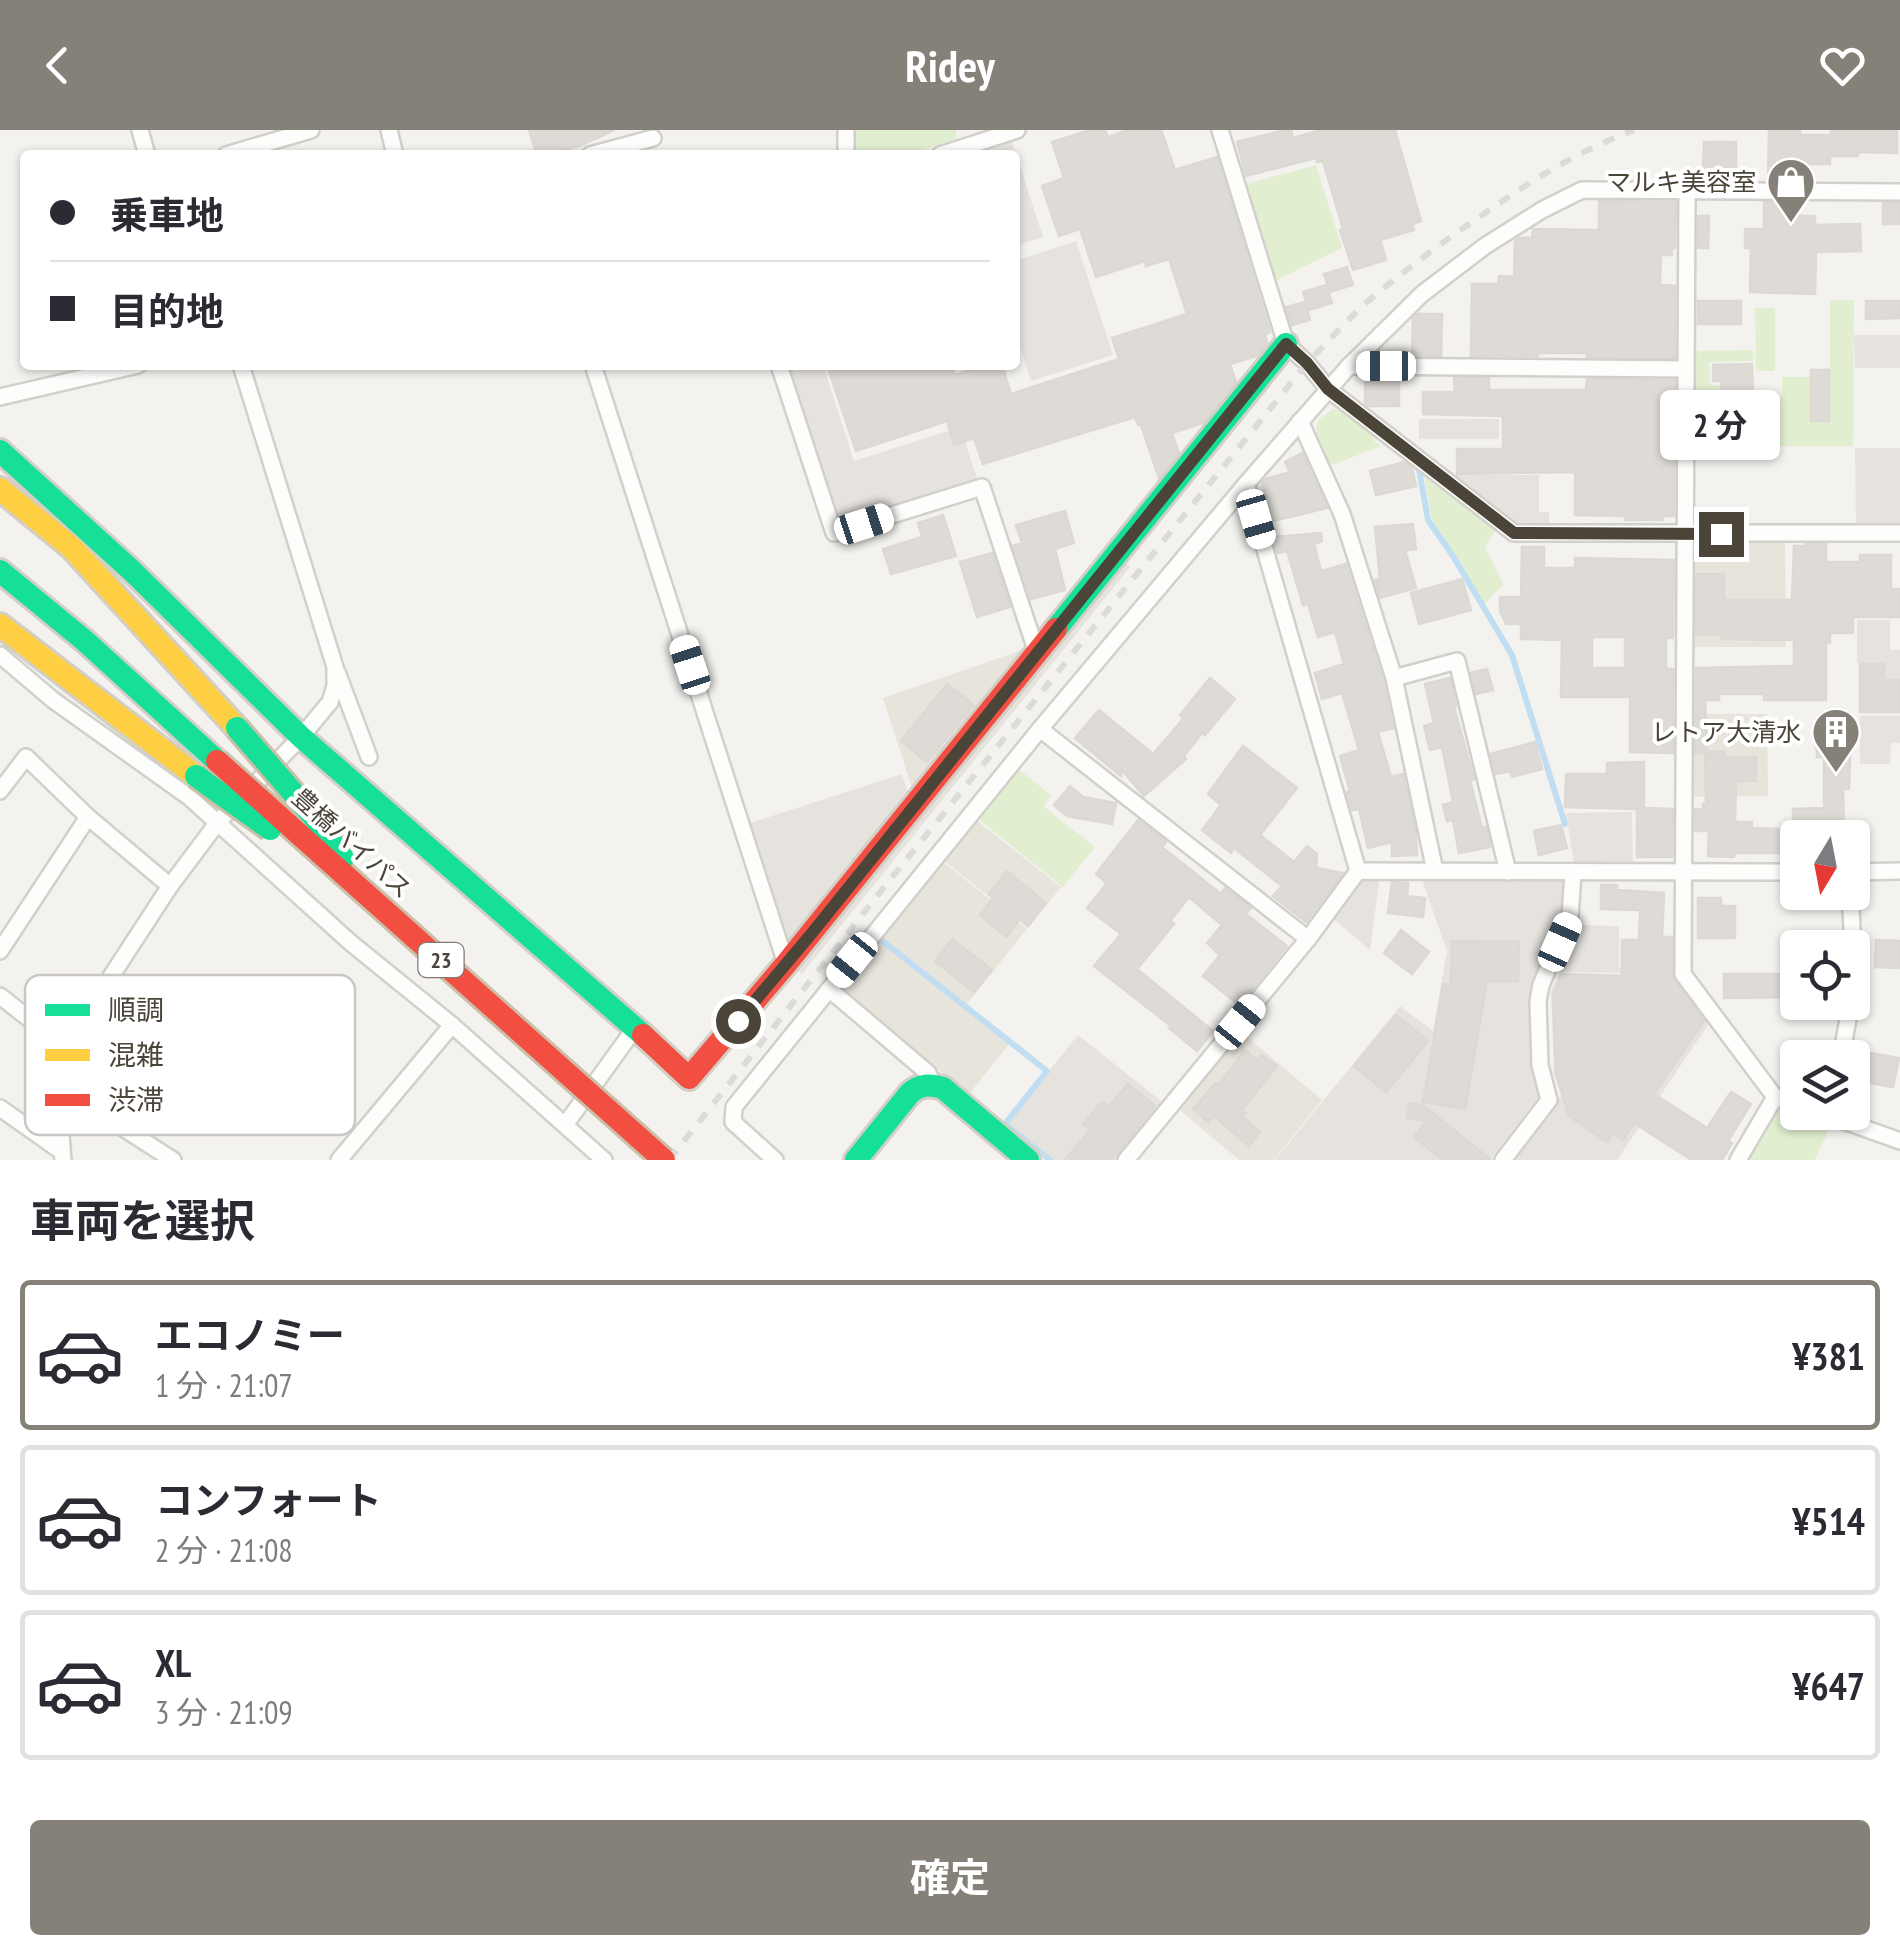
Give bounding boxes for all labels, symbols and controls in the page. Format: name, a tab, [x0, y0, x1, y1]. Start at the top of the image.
text: Ridey	[905, 36, 995, 94]
icon: back	[30, 38, 85, 93]
icon: heart	[1815, 38, 1870, 93]
shop icon: マルキ美容室	[1765, 156, 1817, 224]
place label: マルキ美容室	[1606, 166, 1756, 198]
text: 乗車地	[110, 190, 224, 239]
text: 目的地	[110, 286, 224, 335]
car	[1356, 351, 1416, 381]
callout: 2 分	[1661, 389, 1781, 459]
text: 2 分	[1693, 404, 1747, 446]
car	[1233, 486, 1279, 552]
car	[831, 500, 897, 548]
route end	[1699, 512, 1744, 557]
car	[666, 632, 714, 698]
building icon: レトア大清水	[1810, 706, 1862, 774]
place label: レトア大清水	[1651, 716, 1801, 748]
street label: 豊橋バイパス	[286, 781, 418, 905]
north arrow	[1780, 820, 1870, 910]
map controls	[1780, 820, 1870, 1130]
car	[1534, 908, 1586, 976]
car	[821, 927, 883, 993]
button: locate	[1780, 930, 1870, 1020]
road number: 23	[418, 943, 464, 977]
legend	[25, 975, 355, 1135]
car	[1209, 989, 1271, 1055]
text: 順調	[108, 991, 164, 1028]
route start	[716, 999, 761, 1044]
text: 混雑	[108, 1036, 164, 1073]
button: layers	[1780, 1040, 1870, 1130]
text: 渋滞	[108, 1081, 164, 1118]
text: 車両を選択	[30, 1191, 255, 1249]
icon: car	[35, 1310, 125, 1400]
text: エコノミー	[155, 1310, 345, 1359]
text: ¥381	[1792, 1331, 1865, 1380]
text: 1 分 · 21:07	[155, 1364, 293, 1406]
icon: car	[35, 1475, 125, 1565]
text: コンフォート	[155, 1475, 382, 1524]
text: ¥514	[1792, 1496, 1865, 1545]
text: 2 分 · 21:08	[155, 1529, 293, 1571]
text: XL	[155, 1638, 191, 1687]
icon: car	[35, 1640, 125, 1730]
text: ¥647	[1792, 1661, 1865, 1710]
text: 3 分 · 21:09	[155, 1691, 293, 1733]
button: 確定	[30, 1820, 1870, 1935]

